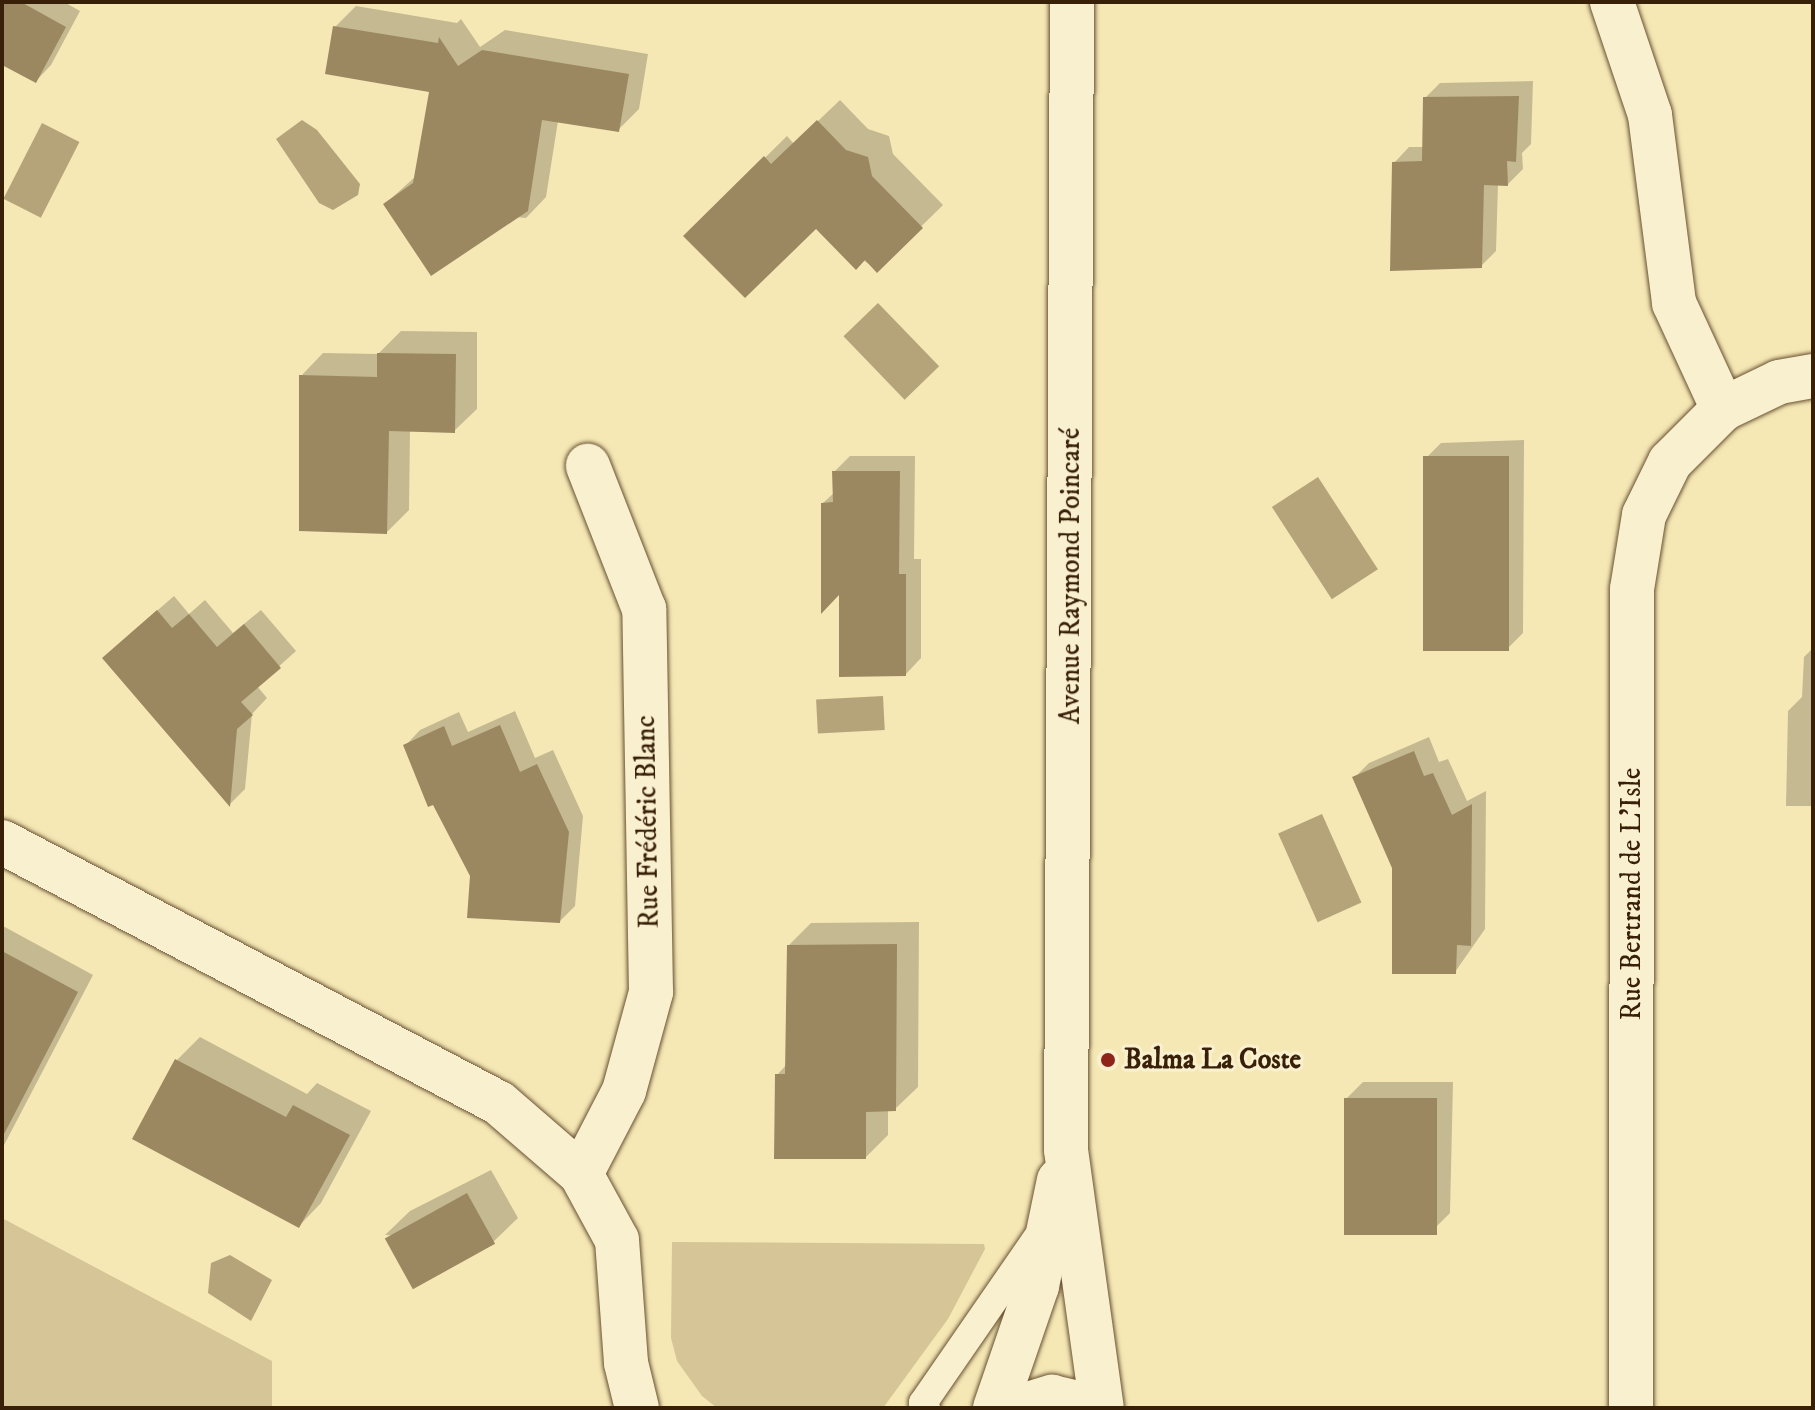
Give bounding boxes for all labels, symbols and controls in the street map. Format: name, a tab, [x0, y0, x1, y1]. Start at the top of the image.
street label: Avenue Raymond Poincaré	[1054, 428, 1088, 724]
street label: Rue Frédéric Blanc	[629, 715, 667, 929]
street label: Rue Bertrand de L'Isle	[1615, 768, 1649, 1020]
place label: Balma La Coste	[1124, 1043, 1301, 1077]
marker: Balma La Coste	[1099, 1051, 1117, 1069]

